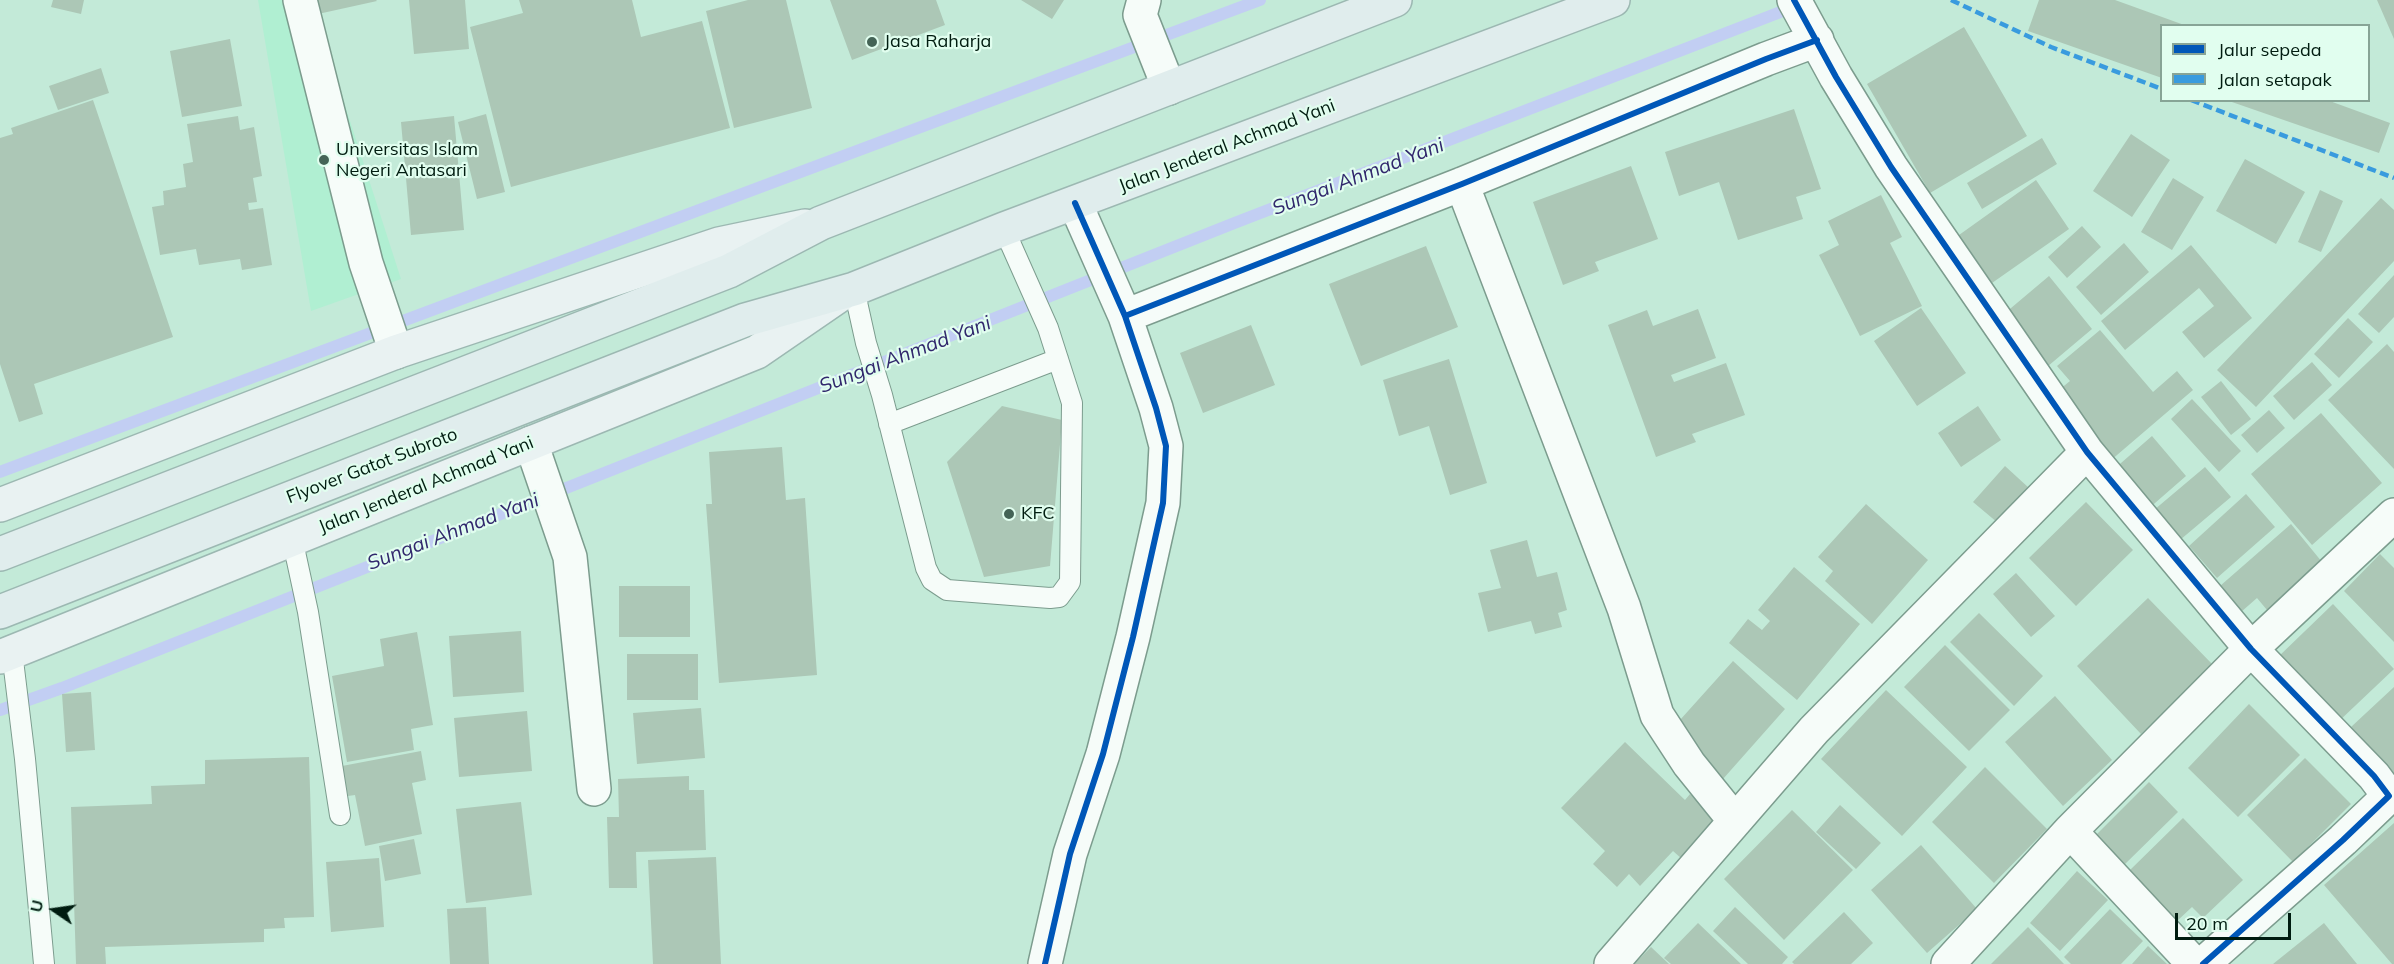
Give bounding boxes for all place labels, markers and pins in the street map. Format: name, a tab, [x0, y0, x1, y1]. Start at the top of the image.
place label: Jasa Raharja	[884, 31, 991, 53]
marker: Jasa Raharja	[865, 35, 879, 49]
place label: Universitas Islam Negeri Antasari	[336, 139, 478, 182]
marker: Universitas Islam Negeri Antasari	[317, 153, 331, 167]
place label: KFC	[1021, 503, 1055, 525]
marker: KFC	[1002, 507, 1016, 521]

